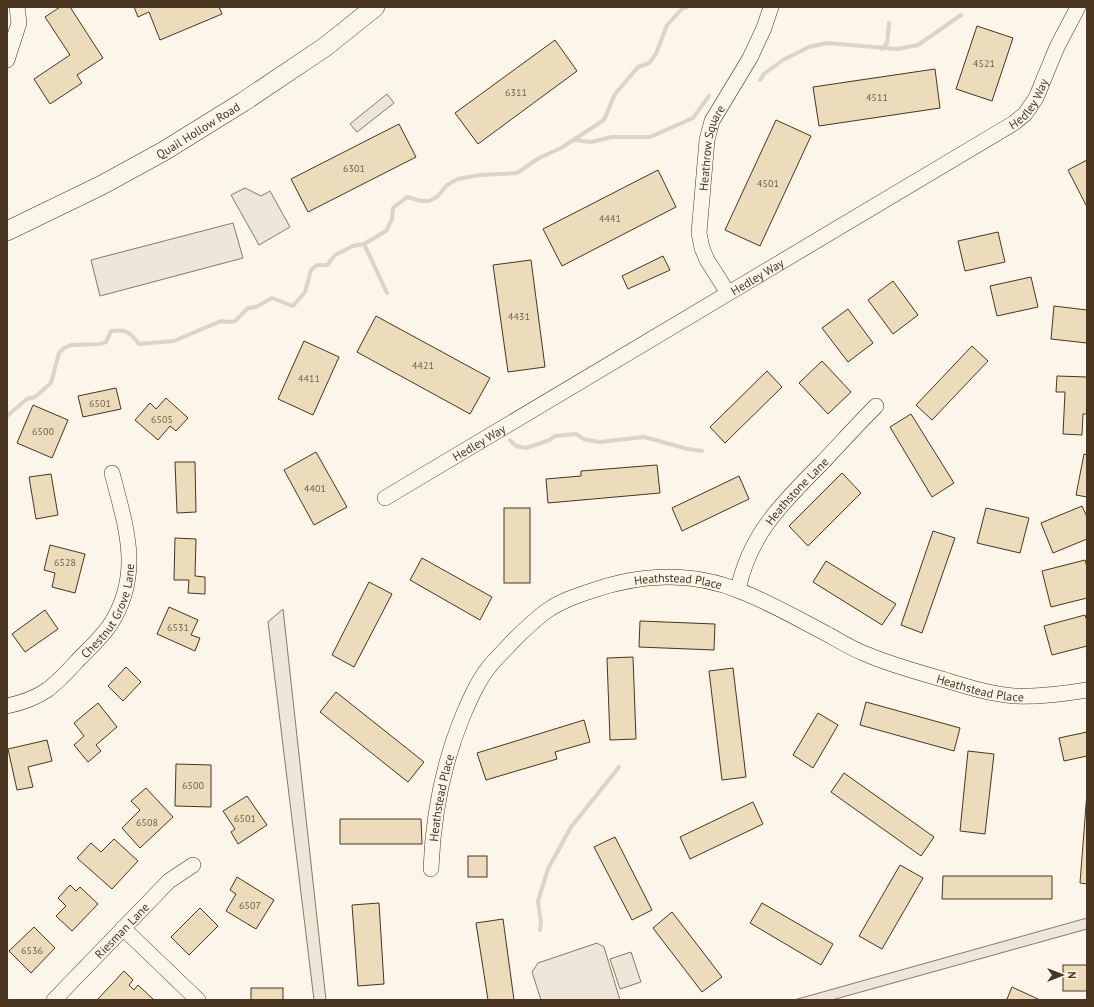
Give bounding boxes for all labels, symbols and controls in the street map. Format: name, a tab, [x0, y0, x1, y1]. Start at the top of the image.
house number: 4521	[973, 57, 995, 70]
street label: Hedley Way	[1006, 76, 1051, 132]
house number: 6311	[505, 86, 527, 99]
house number: 4511	[866, 91, 888, 104]
street label: Quail Hollow Road	[153, 98, 242, 161]
street label: Heathrow Square	[695, 102, 728, 191]
house number: 6301	[343, 162, 365, 175]
house number: 4501	[757, 177, 779, 190]
house number: 4441	[599, 212, 621, 225]
street label: Hedley Way	[728, 254, 787, 298]
house number: 4431	[508, 310, 530, 323]
house number: 4421	[412, 359, 434, 372]
house number: 4411	[298, 372, 320, 385]
house number: 6501	[89, 397, 111, 410]
house number: 6505	[151, 413, 173, 426]
street label: Hedley Way	[449, 420, 508, 464]
house number: 6500	[32, 425, 54, 438]
street label: Heathstone Lane	[761, 454, 831, 528]
house number: 4401	[304, 482, 326, 495]
house number: 6528	[54, 556, 76, 569]
street label: Chestnut Grove Lane	[77, 563, 137, 661]
street label: Heathstead Place	[633, 570, 724, 592]
house number: 6531	[167, 621, 189, 634]
street label: Heathstead Place	[935, 670, 1024, 704]
street label: Heathstead Place	[425, 752, 456, 842]
house number: 6500	[182, 779, 204, 792]
house number: 6501	[234, 812, 256, 825]
house number: 6508	[136, 816, 158, 829]
street label: Riesman Lane	[91, 899, 152, 961]
house number: 6507	[239, 899, 261, 912]
house number: 6536	[21, 944, 43, 957]
north arrow	[1042, 955, 1082, 995]
text: N	[1065, 971, 1079, 979]

